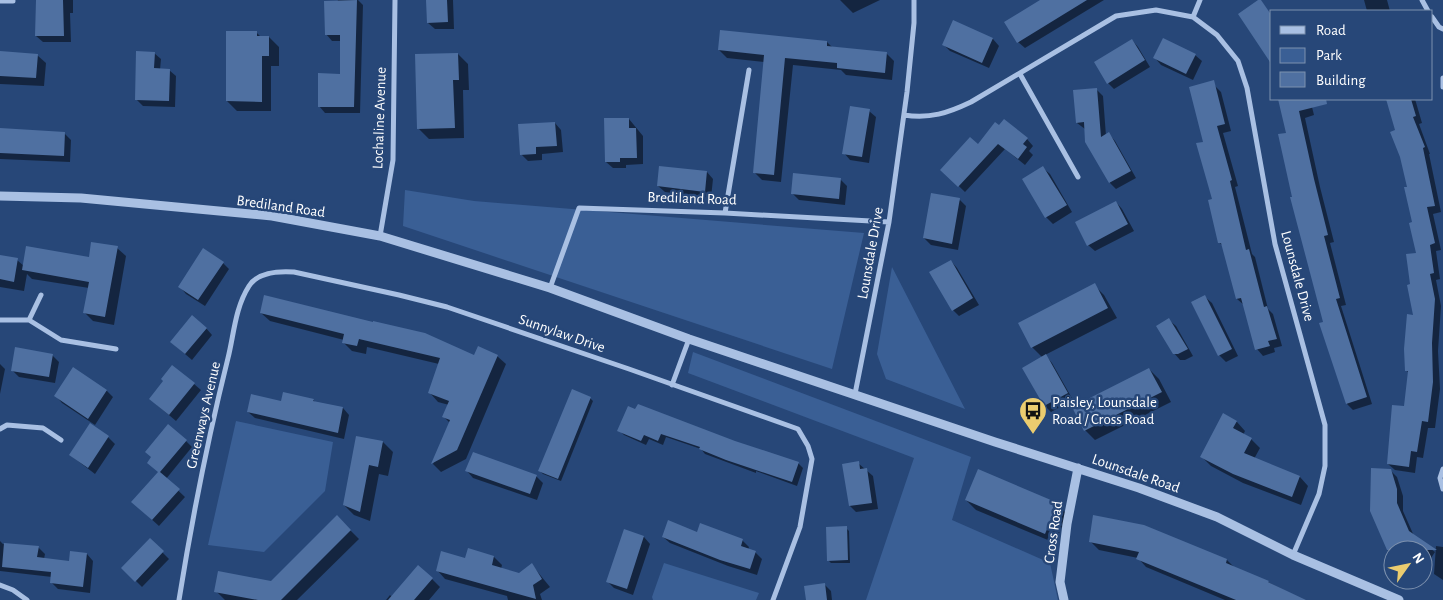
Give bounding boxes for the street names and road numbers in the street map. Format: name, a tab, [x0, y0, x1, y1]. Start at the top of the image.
street label: Lochaline Avenue	[370, 67, 389, 169]
street label: Brediland Road	[647, 189, 737, 208]
street label: Brediland Road	[236, 193, 326, 220]
street label: Lounsdale Drive	[855, 206, 886, 300]
street label: Lounsdale Drive	[1278, 229, 1317, 323]
street label: Sunnylaw Drive	[517, 312, 607, 355]
street label: Greenways Avenue	[184, 360, 223, 470]
street label: Lounsdale Road	[1090, 451, 1182, 496]
street label: Cross Road	[1042, 500, 1065, 564]

